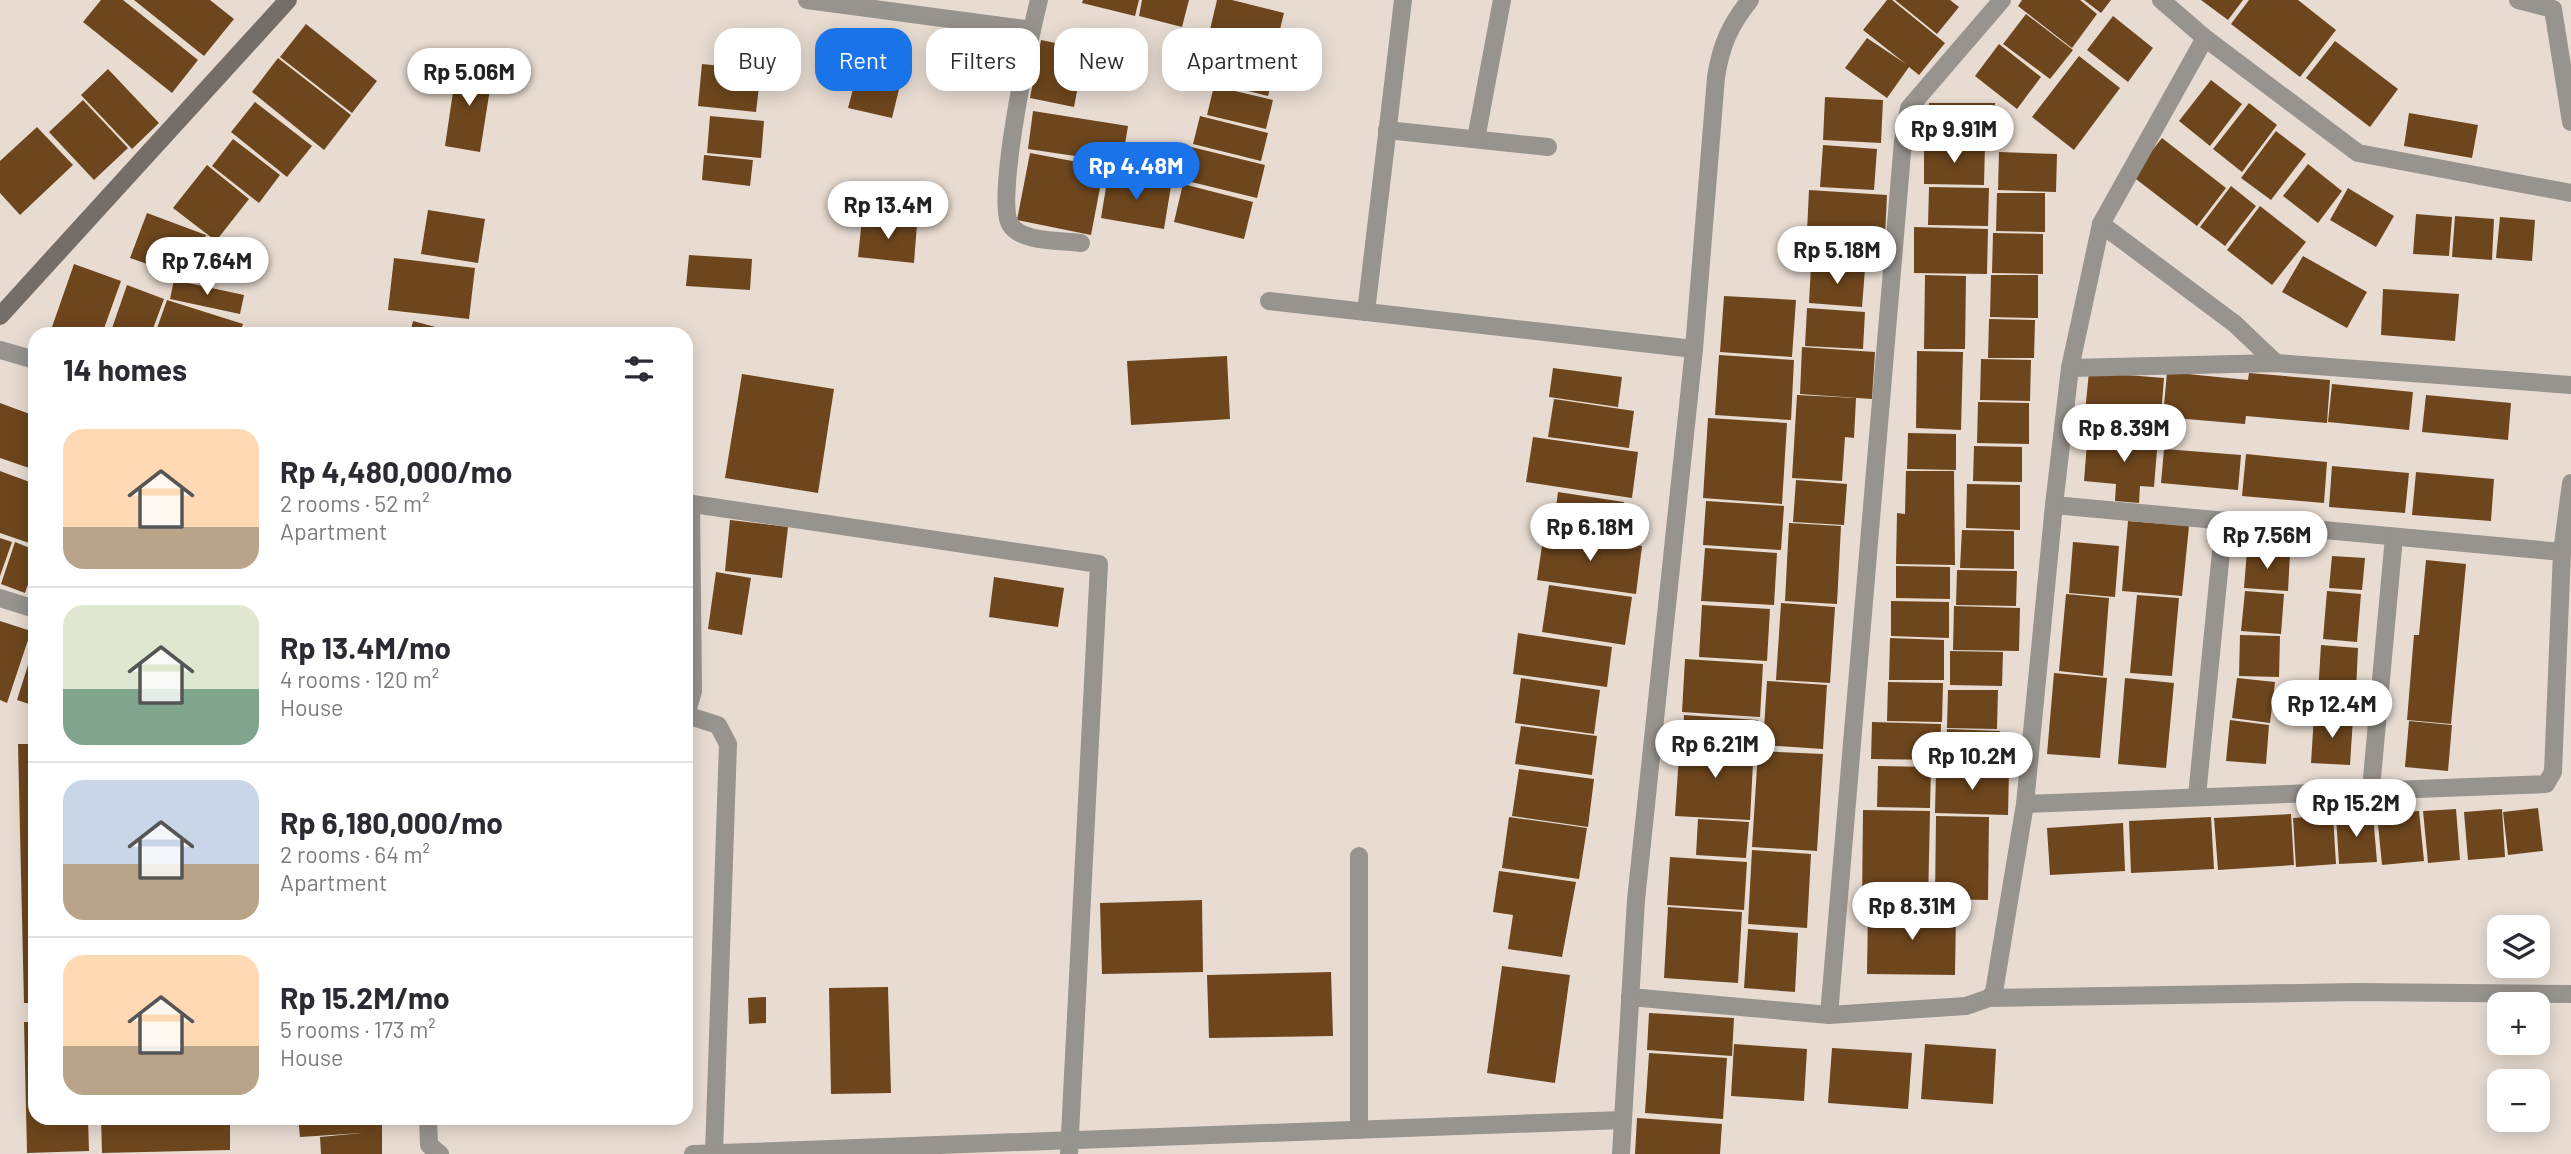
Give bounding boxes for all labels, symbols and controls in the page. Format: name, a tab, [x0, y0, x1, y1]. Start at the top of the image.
chip: Buy	[714, 28, 801, 91]
chip: Rent	[815, 28, 912, 91]
chip: Filters	[926, 28, 1040, 91]
chip: New	[1054, 28, 1148, 91]
chip: Apartment	[1162, 28, 1322, 91]
pin: Rp 5.06M	[397, 48, 541, 108]
text: Rp 5.06M	[423, 57, 515, 85]
pin: Rp 9.91M	[1882, 106, 2026, 165]
text: Rp 9.91M	[1911, 114, 1997, 142]
pin: Rp 4.48M	[1064, 142, 1208, 202]
text: Rp 4.48M	[1089, 151, 1183, 179]
pin: Rp 13.4M	[816, 182, 960, 241]
text: Rp 13.4M	[844, 190, 932, 218]
pin: Rp 5.18M	[1765, 226, 1909, 286]
text: Rp 5.18M	[1793, 235, 1881, 263]
pin: Rp 7.64M	[135, 238, 279, 297]
text: Rp 7.64M	[162, 246, 252, 274]
icon: filters	[620, 350, 658, 388]
text: 14 homes	[63, 351, 187, 387]
pin: Rp 8.39M	[2052, 405, 2196, 464]
text: Rp 8.39M	[2078, 413, 2170, 441]
text: Rp 4,480,000/mo	[280, 453, 513, 489]
icon: home	[119, 457, 203, 541]
text: 2 rooms · 52 m²	[280, 489, 430, 517]
pin: Rp 6.18M	[1518, 504, 1662, 563]
text: Rp 6.18M	[1546, 512, 1634, 540]
pin: Rp 7.56M	[2195, 512, 2339, 571]
text: Apartment	[280, 517, 387, 545]
text: Rp 7.56M	[2222, 520, 2312, 548]
text: Rp 13.4M/mo	[280, 629, 451, 665]
icon: home	[119, 633, 203, 717]
text: 4 rooms · 120 m²	[280, 665, 439, 693]
pin: Rp 12.4M	[2260, 680, 2404, 740]
text: Rp 12.4M	[2287, 689, 2377, 717]
text: House	[280, 693, 343, 721]
pin: Rp 6.21M	[1643, 720, 1787, 780]
text: Rp 6.21M	[1671, 729, 1759, 757]
pin: Rp 10.2M	[1900, 732, 2044, 792]
text: Rp 10.2M	[1928, 741, 2016, 769]
pin: Rp 15.2M	[2284, 780, 2428, 839]
text: Rp 15.2M	[2312, 788, 2400, 816]
text: Rp 6,180,000/mo	[280, 804, 503, 840]
icon: home	[119, 808, 203, 892]
text: 2 rooms · 64 m²	[280, 840, 430, 868]
text: Apartment	[280, 868, 387, 896]
pin: Rp 8.31M	[1840, 883, 1984, 942]
text: Rp 8.31M	[1868, 891, 1956, 919]
map controls	[2487, 915, 2550, 1132]
button: layers	[2487, 915, 2550, 978]
text: Rp 15.2M/mo	[280, 979, 450, 1015]
icon: home	[119, 983, 203, 1067]
button: +	[2487, 992, 2550, 1055]
text: 5 rooms · 173 m²	[280, 1015, 436, 1043]
text: House	[280, 1043, 343, 1071]
button: −	[2487, 1069, 2550, 1132]

